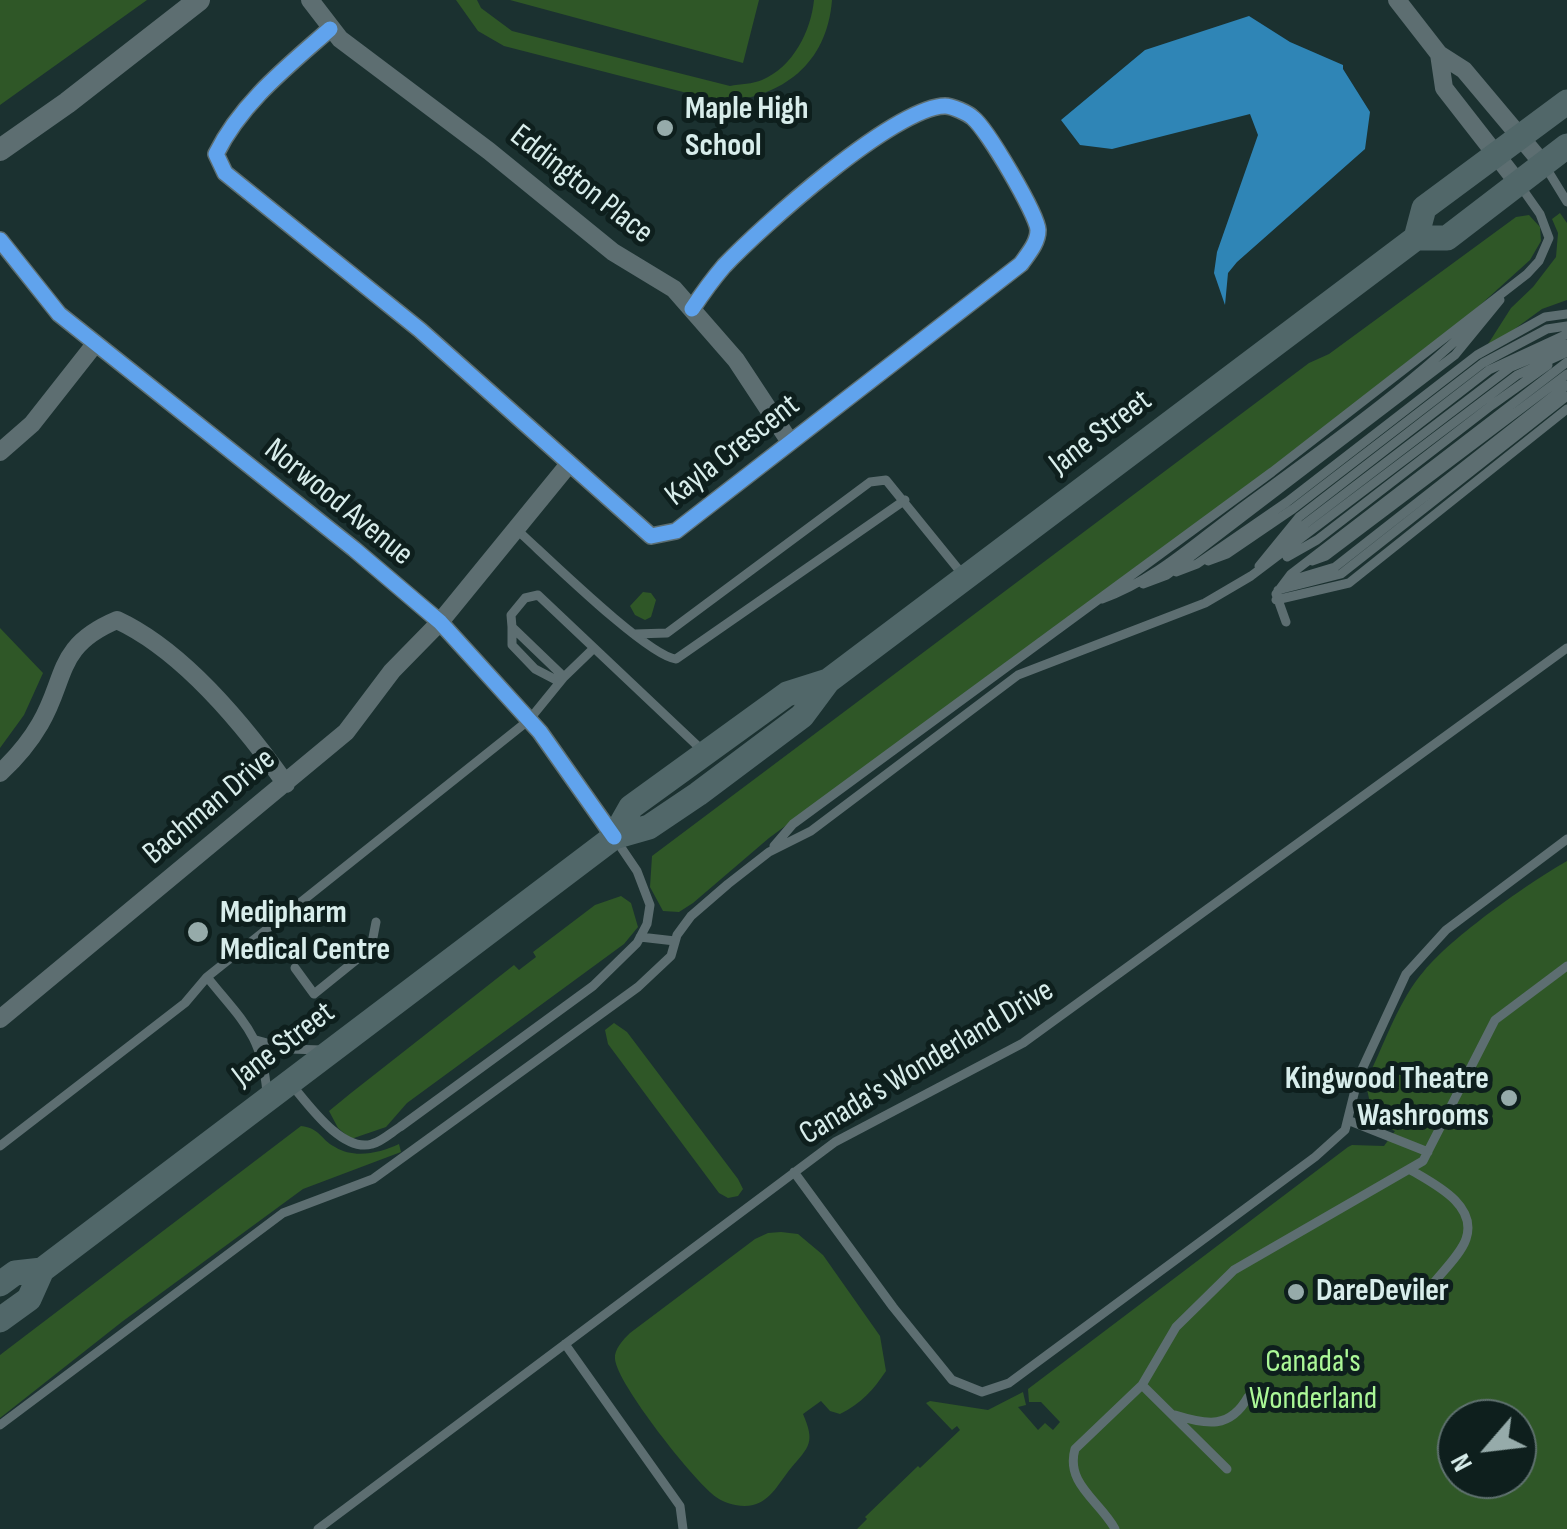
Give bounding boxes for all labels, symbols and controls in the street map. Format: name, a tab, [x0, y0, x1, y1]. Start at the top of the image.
place label: Maple High School	[685, 91, 809, 166]
street label: Eddington Place	[502, 117, 660, 253]
marker: Maple High School	[654, 117, 676, 139]
street label: Jane Street	[1042, 382, 1160, 484]
street label: Kayla Crescent	[658, 387, 808, 515]
street label: Norwood Avenue	[256, 431, 420, 575]
street label: Bachman Drive	[136, 741, 284, 873]
place label: Medipharm Medical Centre	[220, 895, 390, 970]
marker: Medipharm Medical Centre	[185, 919, 211, 945]
street label: Canada's Wonderland Drive	[793, 972, 1061, 1154]
street label: Jane Street	[225, 994, 343, 1096]
place label: Kingwood Theatre Washrooms	[1285, 1061, 1489, 1136]
marker: Kingwood Theatre Washrooms	[1498, 1087, 1520, 1109]
place label: DareDeviler	[1316, 1273, 1449, 1311]
marker: DareDeviler	[1285, 1281, 1307, 1303]
park label: Canada's Wonderland	[1249, 1344, 1377, 1419]
north arrow	[1437, 1399, 1537, 1499]
text: N	[1444, 1448, 1480, 1477]

